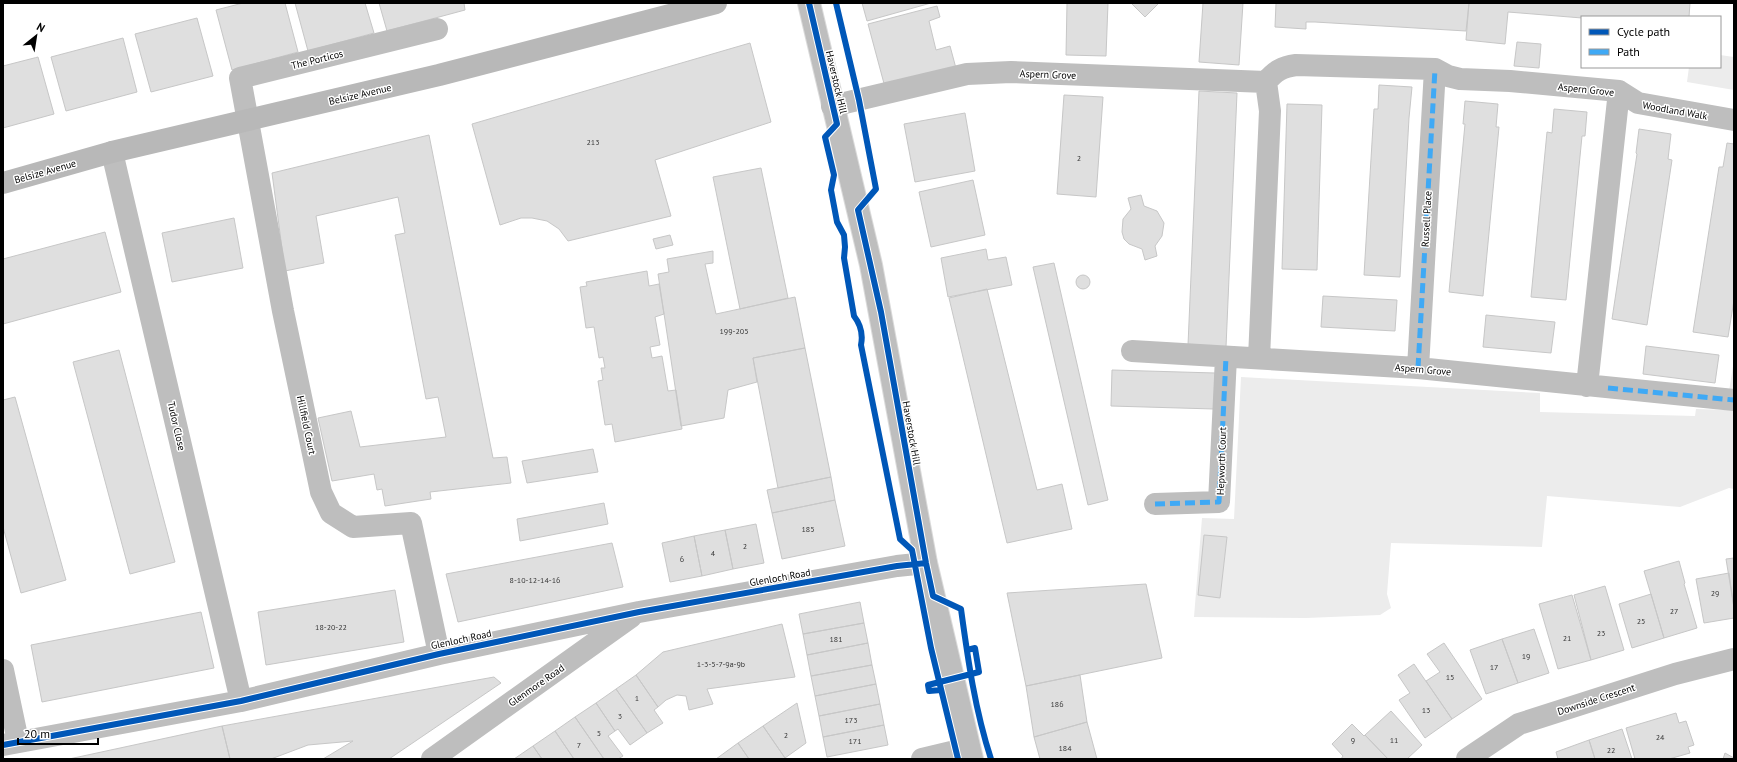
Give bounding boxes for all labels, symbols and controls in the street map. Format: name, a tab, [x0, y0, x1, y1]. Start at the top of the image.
north arrow	[16, 16, 56, 56]
legend	[1581, 16, 1721, 68]
text: N	[34, 19, 48, 35]
text: Cycle path	[1617, 24, 1670, 39]
text: Path	[1617, 44, 1640, 59]
street label: The Porticos	[290, 47, 344, 72]
street label: Haverstock Hill	[823, 49, 850, 115]
street label: Aspern Grove	[1019, 67, 1077, 82]
street label: Aspern Grove	[1557, 80, 1615, 99]
street label: Belsize Avenue	[328, 81, 393, 108]
street label: Woodland Walk	[1641, 98, 1709, 123]
house number: 213	[586, 137, 600, 147]
house number: 2	[1077, 153, 1081, 163]
street label: Belsize Avenue	[13, 156, 78, 187]
street label: Russell Place	[1419, 191, 1434, 247]
house number: 199-205	[719, 326, 749, 336]
street label: Aspern Grove	[1394, 361, 1452, 378]
street label: Hillfield Court	[294, 394, 319, 456]
street label: Tudor Close	[165, 400, 188, 452]
street label: Haverstock Hill	[899, 400, 924, 466]
street label: Hepworth Court	[1214, 426, 1229, 495]
house number: 185	[801, 524, 815, 534]
house number: 2	[743, 541, 747, 551]
house number: 4	[711, 548, 716, 558]
house number: 6	[680, 554, 684, 564]
street label: Glenloch Road	[749, 566, 812, 589]
house number: 8-10-12-14-16	[510, 575, 560, 585]
house number: 29	[1711, 588, 1719, 598]
house number: 27	[1670, 606, 1678, 616]
house number: 25	[1637, 616, 1645, 626]
house number: 18-20-22	[315, 622, 347, 632]
street label: Glenloch Road	[430, 627, 493, 652]
house number: 23	[1597, 628, 1605, 638]
house number: 21	[1563, 633, 1571, 643]
house number: 181	[829, 634, 843, 644]
house number: 19	[1522, 651, 1530, 661]
house number: 1-3-5-7-9a-9b	[697, 659, 745, 669]
street label: Glenmore Road	[506, 661, 567, 709]
house number: 17	[1490, 662, 1498, 672]
house number: 15	[1446, 672, 1454, 682]
street label: Downside Crescent	[1556, 681, 1637, 718]
house number: 1	[635, 693, 639, 703]
house number: 186	[1050, 699, 1064, 709]
house number: 13	[1422, 705, 1430, 715]
house number: 3	[618, 711, 622, 721]
house number: 173	[844, 715, 858, 725]
scale bar	[18, 720, 98, 746]
text: 20 m	[24, 726, 50, 741]
house number: 5	[597, 728, 601, 738]
house number: 2	[784, 730, 788, 740]
house number: 24	[1656, 732, 1665, 742]
house number: 9	[1351, 735, 1355, 745]
house number: 11	[1390, 735, 1398, 745]
house number: 171	[848, 736, 862, 746]
house number: 7	[577, 740, 581, 750]
house number: 184	[1058, 743, 1072, 753]
house number: 22	[1607, 745, 1615, 755]

